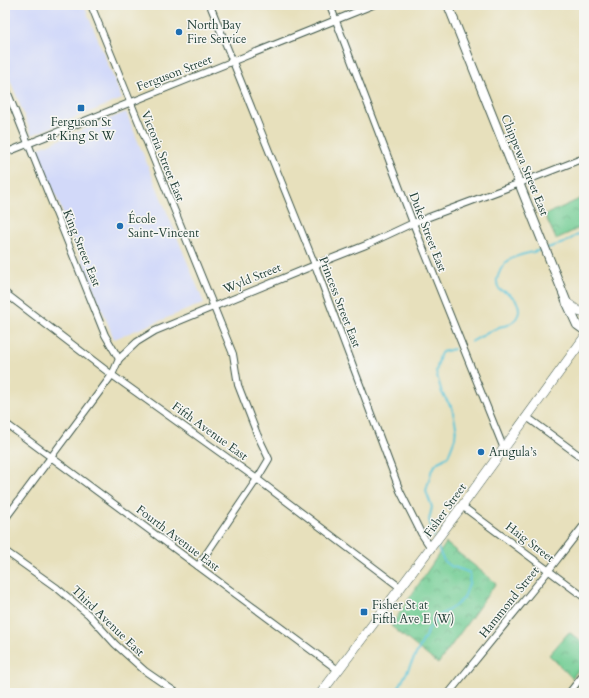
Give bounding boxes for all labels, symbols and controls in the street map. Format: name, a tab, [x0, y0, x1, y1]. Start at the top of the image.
place label: North Bay Fire Service	[187, 17, 246, 47]
marker: North Bay Fire Service	[174, 27, 184, 37]
street label: Ferguson Street	[134, 51, 214, 95]
marker: Ferguson St at King St W	[76, 103, 86, 113]
street label: Victoria Street East	[137, 108, 189, 204]
street label: Chippewa Street East	[497, 112, 553, 218]
place label: Ferguson St at King St W	[47, 114, 116, 144]
street label: Duke Street East	[405, 190, 451, 274]
street label: King Street East	[59, 207, 105, 289]
place label: École Saint-Vincent	[128, 210, 199, 241]
marker: École Saint-Vincent	[115, 221, 125, 231]
street label: Princess Street East	[315, 254, 365, 350]
street label: Wyld Street	[220, 259, 284, 297]
street label: Fifth Avenue East	[169, 398, 251, 464]
place label: Arugula’s	[489, 444, 537, 460]
marker: Arugula’s	[476, 447, 486, 457]
street label: Fisher Street	[420, 480, 470, 540]
street label: Fourth Avenue East	[133, 501, 223, 575]
street label: Haig Street	[502, 518, 558, 566]
street label: Hammond Street	[475, 563, 543, 641]
street label: Third Avenue East	[68, 582, 148, 660]
place label: Fisher St at Fifth Ave E (W)	[372, 597, 454, 627]
marker: Fisher St at Fifth Ave E (W)	[359, 607, 369, 617]

